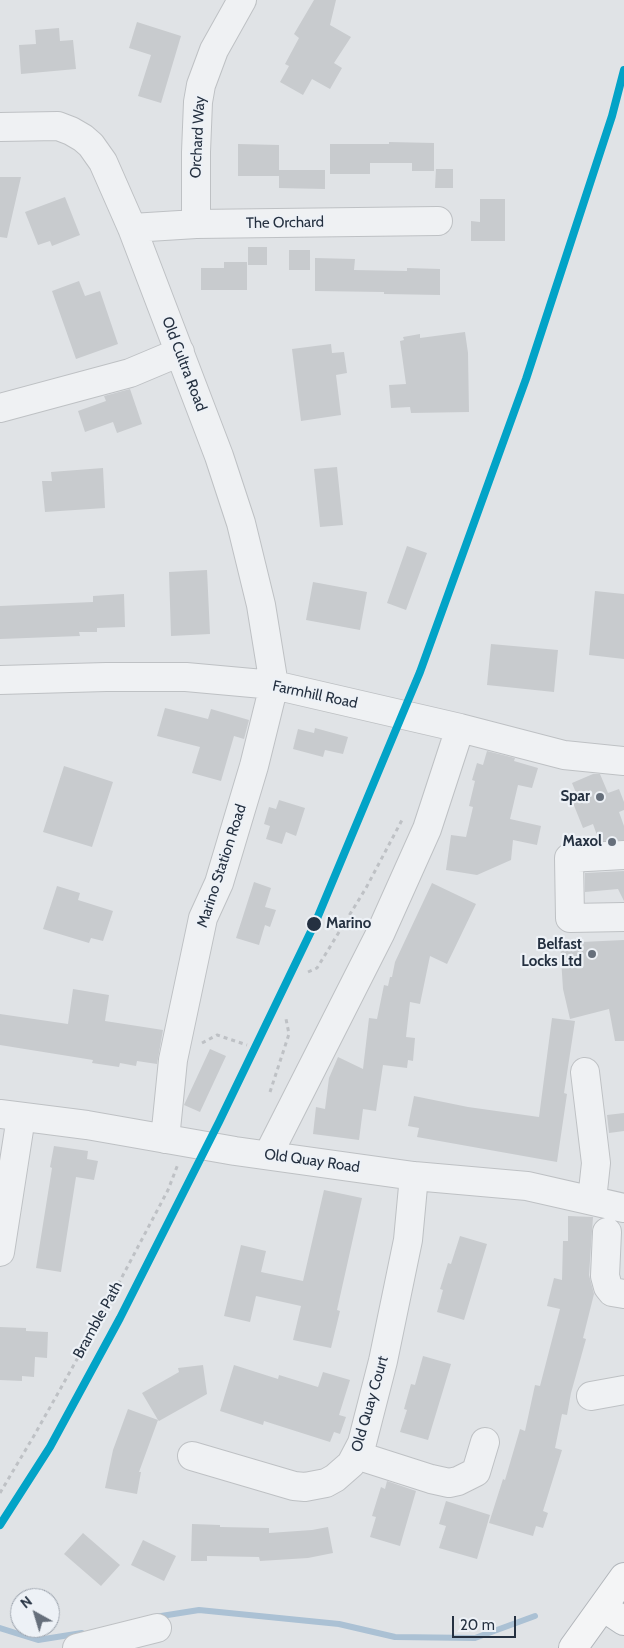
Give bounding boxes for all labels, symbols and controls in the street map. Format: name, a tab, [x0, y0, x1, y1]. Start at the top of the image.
street label: Orchard Way	[187, 95, 209, 179]
street label: The Orchard	[246, 213, 324, 233]
street label: Old Cultra Road	[158, 314, 210, 414]
street label: Farmhill Road	[271, 677, 359, 713]
place label: Spar	[560, 788, 590, 806]
marker: Spar	[594, 791, 606, 803]
street label: Marino Station Road	[194, 802, 250, 930]
place label: Maxol	[563, 833, 602, 851]
marker: Maxol	[606, 836, 618, 848]
marker: Marino	[305, 915, 323, 933]
place label: Marino	[326, 915, 371, 933]
place label: Belfast Locks Ltd	[521, 936, 582, 971]
marker: Belfast Locks Ltd	[586, 948, 598, 960]
street label: Old Quay Road	[263, 1145, 361, 1177]
street label: Bramble Path	[69, 1278, 127, 1362]
street label: Old Quay Court	[348, 1354, 392, 1454]
north arrow	[10, 1588, 60, 1638]
text: N	[17, 1592, 36, 1612]
scale bar	[454, 1606, 518, 1638]
text: 20 m	[460, 1616, 495, 1634]

